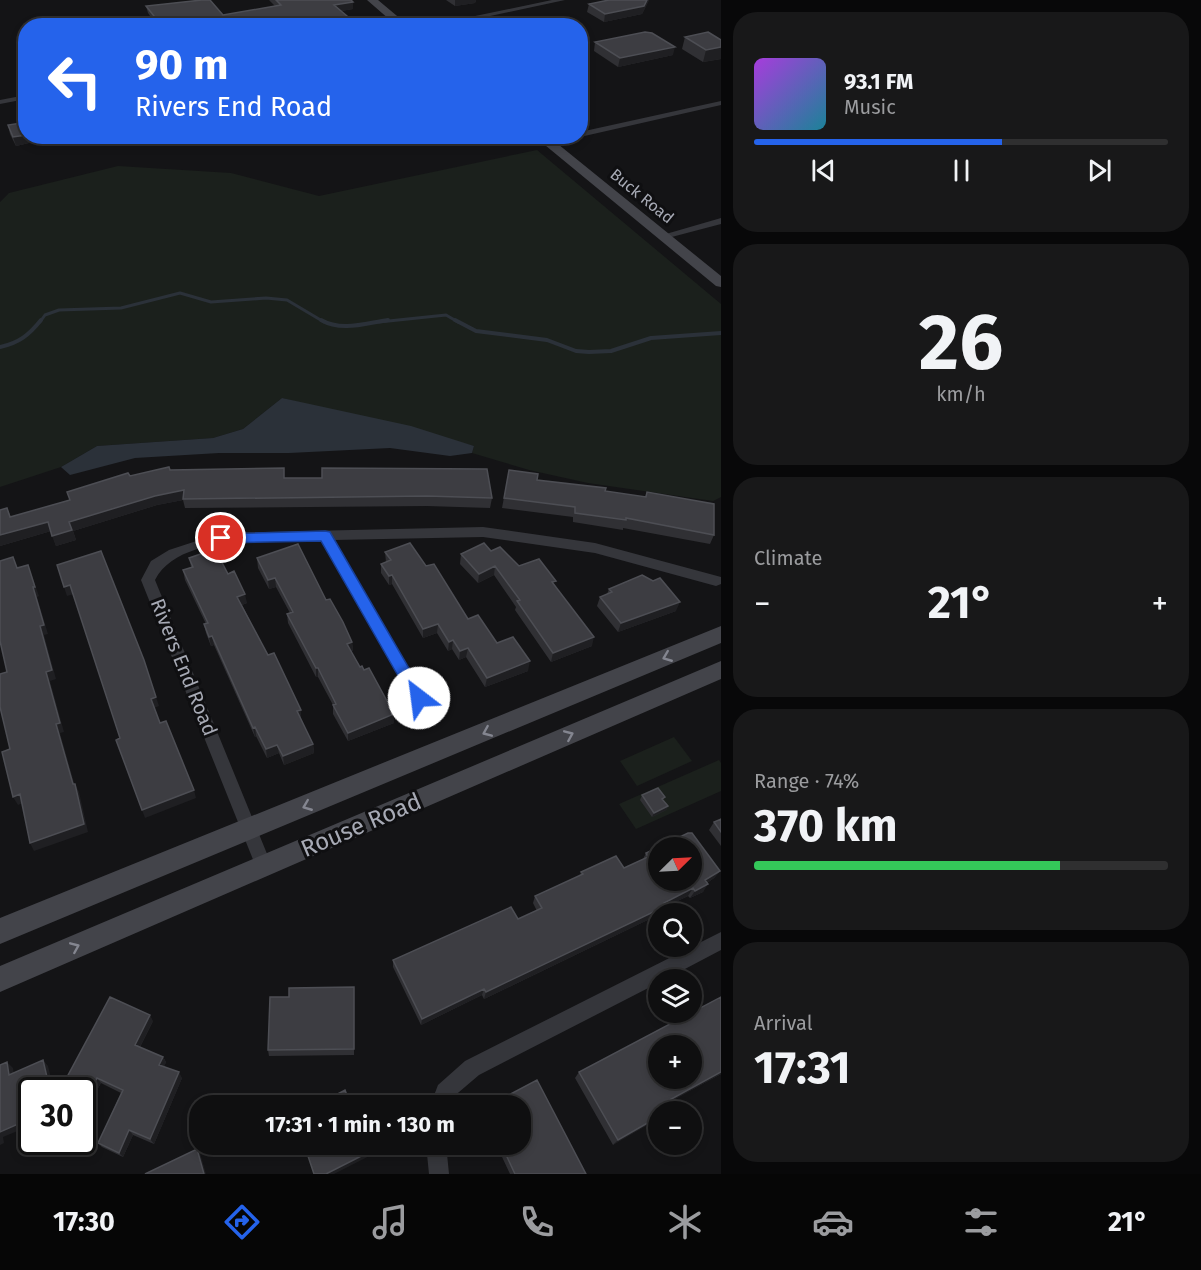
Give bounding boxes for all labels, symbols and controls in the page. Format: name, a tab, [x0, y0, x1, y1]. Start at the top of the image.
text: 90 m	[135, 40, 229, 90]
icon: left	[36, 42, 114, 120]
text: 93.1 FM	[844, 68, 913, 95]
text: Rivers End Road	[135, 91, 332, 123]
text: Music	[844, 95, 896, 119]
icon: previous	[807, 154, 840, 187]
icon: pause	[945, 154, 978, 187]
icon: next	[1083, 154, 1116, 187]
street label: Buck Road	[606, 165, 678, 227]
text: 26	[919, 296, 1003, 390]
text: km/h	[936, 382, 986, 406]
pin	[195, 512, 246, 563]
icon: arrive	[204, 521, 237, 554]
text: Climate	[754, 546, 822, 570]
text: 21°	[928, 576, 994, 630]
text: −	[754, 584, 771, 624]
text: +	[1152, 584, 1168, 624]
street label: Rivers End Road	[146, 595, 222, 739]
one-way arrow	[662, 650, 673, 662]
position arrow	[387, 666, 451, 730]
one-way arrow	[483, 725, 494, 737]
one-way arrow	[562, 730, 573, 742]
text: Range · 74%	[754, 769, 859, 793]
street label: Rouse Road	[297, 787, 425, 863]
one-way arrow	[302, 799, 313, 811]
text: 370 km	[754, 799, 898, 853]
north arrow	[648, 837, 702, 891]
map controls	[648, 837, 702, 1155]
button: search	[648, 903, 702, 957]
one-way arrow	[69, 942, 80, 954]
button: layers	[648, 969, 702, 1023]
text: Arrival	[754, 1011, 813, 1035]
button: +	[648, 1035, 702, 1089]
text: 17:31	[754, 1041, 851, 1095]
speed limit sign: 30	[18, 1077, 96, 1155]
button: −	[648, 1101, 702, 1155]
text: 17:31 · 1 min · 130 m	[265, 1111, 455, 1138]
icon: directions	[221, 1201, 263, 1243]
icon: music	[369, 1201, 411, 1243]
icon: phone	[516, 1201, 558, 1243]
icon: climate	[664, 1201, 706, 1243]
icon: car	[812, 1201, 854, 1243]
icon: filters	[960, 1201, 1002, 1243]
text: 17:30	[53, 1206, 115, 1238]
text: 21°	[1108, 1206, 1148, 1238]

